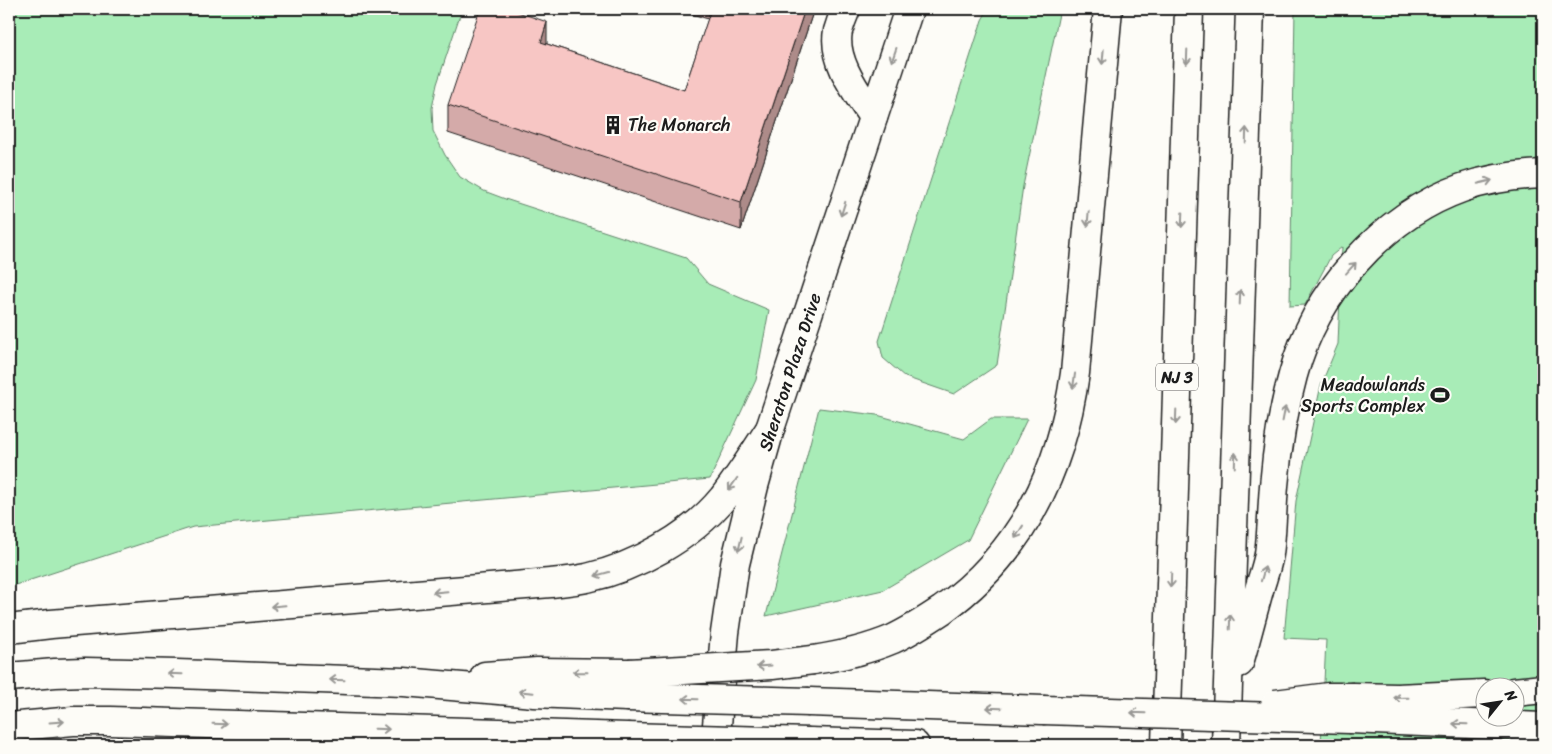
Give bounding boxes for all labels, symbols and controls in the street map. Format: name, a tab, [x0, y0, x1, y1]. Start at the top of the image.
one-way arrow	[889, 47, 898, 62]
one-way arrow	[1099, 49, 1108, 65]
one-way arrow	[1183, 49, 1192, 65]
place label: The Monarch	[628, 109, 730, 141]
building icon: The Monarch	[602, 114, 624, 136]
one-way arrow	[1241, 127, 1251, 143]
one-way arrow	[1477, 176, 1493, 186]
one-way arrow	[837, 201, 847, 217]
one-way arrow	[1084, 211, 1093, 227]
one-way arrow	[1177, 212, 1187, 228]
one-way arrow	[1345, 261, 1357, 274]
street label: Sheraton Plaza Drive	[749, 289, 831, 455]
one-way arrow	[1236, 289, 1245, 305]
road number: NJ 3	[1156, 364, 1198, 391]
place label: Meadowlands Sports Complex	[1301, 369, 1426, 422]
one-way arrow	[1069, 373, 1079, 389]
sports icon: Meadowlands Sports Complex	[1429, 384, 1451, 406]
one-way arrow	[1280, 406, 1289, 422]
one-way arrow	[1171, 409, 1181, 425]
one-way arrow	[1230, 452, 1240, 468]
one-way arrow	[728, 476, 738, 490]
one-way arrow	[1013, 525, 1023, 539]
one-way arrow	[735, 535, 744, 551]
one-way arrow	[1259, 567, 1269, 583]
one-way arrow	[594, 569, 610, 579]
one-way arrow	[1166, 571, 1176, 587]
one-way arrow	[433, 588, 449, 597]
one-way arrow	[271, 601, 287, 610]
one-way arrow	[1225, 614, 1235, 630]
one-way arrow	[757, 661, 773, 670]
one-way arrow	[572, 667, 588, 677]
one-way arrow	[167, 669, 184, 679]
one-way arrow	[330, 675, 346, 684]
north arrow	[1474, 676, 1524, 726]
text: N	[1497, 684, 1524, 706]
one-way arrow	[519, 688, 535, 697]
one-way arrow	[1393, 693, 1410, 703]
one-way arrow	[682, 694, 698, 703]
one-way arrow	[987, 704, 1003, 713]
one-way arrow	[1130, 708, 1146, 718]
one-way arrow	[49, 718, 65, 727]
one-way arrow	[211, 719, 227, 729]
one-way arrow	[1452, 719, 1468, 728]
one-way arrow	[374, 724, 390, 734]

